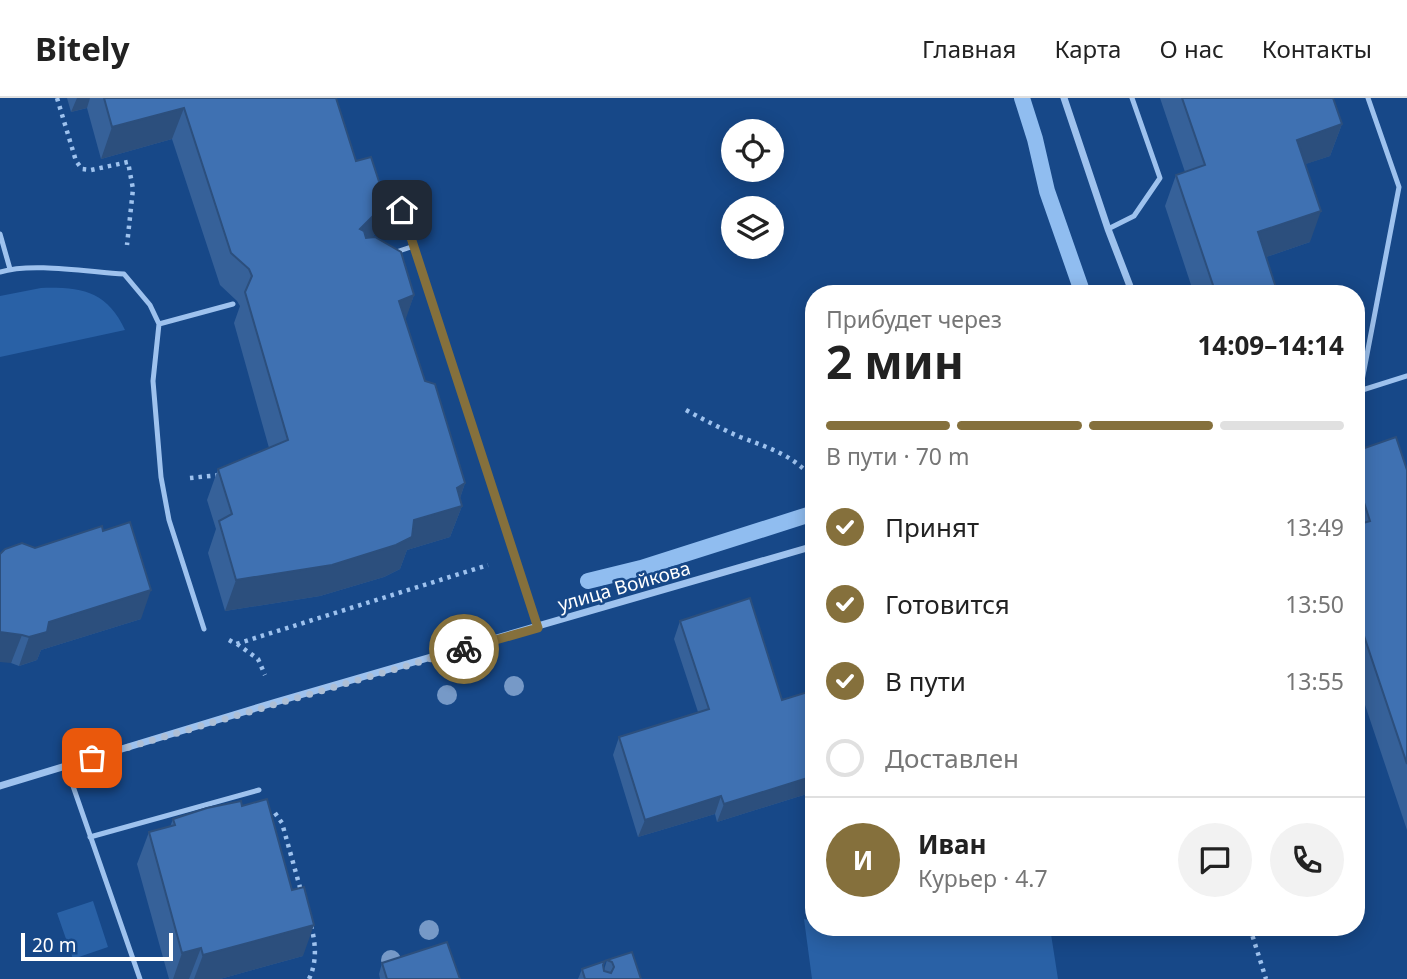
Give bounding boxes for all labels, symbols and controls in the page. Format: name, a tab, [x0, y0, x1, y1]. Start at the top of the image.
text: Bitely	[35, 26, 130, 71]
text: Главная	[922, 32, 1016, 65]
text: Карта	[1054, 32, 1121, 65]
text: О нас	[1159, 32, 1224, 65]
text: Контакты	[1262, 32, 1372, 65]
map controls	[721, 119, 784, 259]
button: locate	[721, 119, 784, 182]
pin	[372, 180, 432, 240]
icon: home	[383, 191, 421, 229]
button: layers	[721, 196, 784, 259]
text: Прибудет через	[826, 303, 1002, 335]
text: 14:09–14:14	[1197, 327, 1344, 363]
text: 2 мин	[826, 330, 964, 392]
text: В пути · 70 m	[826, 440, 969, 472]
icon: check	[826, 508, 864, 546]
text: Принят	[885, 509, 979, 545]
text: 13:49	[1285, 511, 1344, 543]
street label: улица Войкова	[555, 555, 693, 617]
icon: check	[826, 585, 864, 623]
text: Готовится	[885, 586, 1010, 622]
text: 13:50	[1285, 588, 1344, 620]
courier	[429, 614, 499, 684]
icon: bike	[445, 630, 483, 668]
icon: check	[826, 662, 864, 700]
text: В пути	[885, 663, 966, 699]
text: 13:55	[1285, 665, 1344, 697]
pin	[62, 728, 122, 788]
icon: bag	[73, 739, 111, 777]
text: Доставлен	[885, 740, 1019, 776]
button: chat	[1178, 823, 1252, 897]
button: phone	[1270, 823, 1344, 897]
text: Иван	[918, 826, 987, 862]
text: И	[853, 842, 873, 878]
text: Курьер · 4.7	[918, 862, 1048, 894]
scale bar	[21, 930, 173, 962]
text: 20 m	[32, 932, 76, 958]

